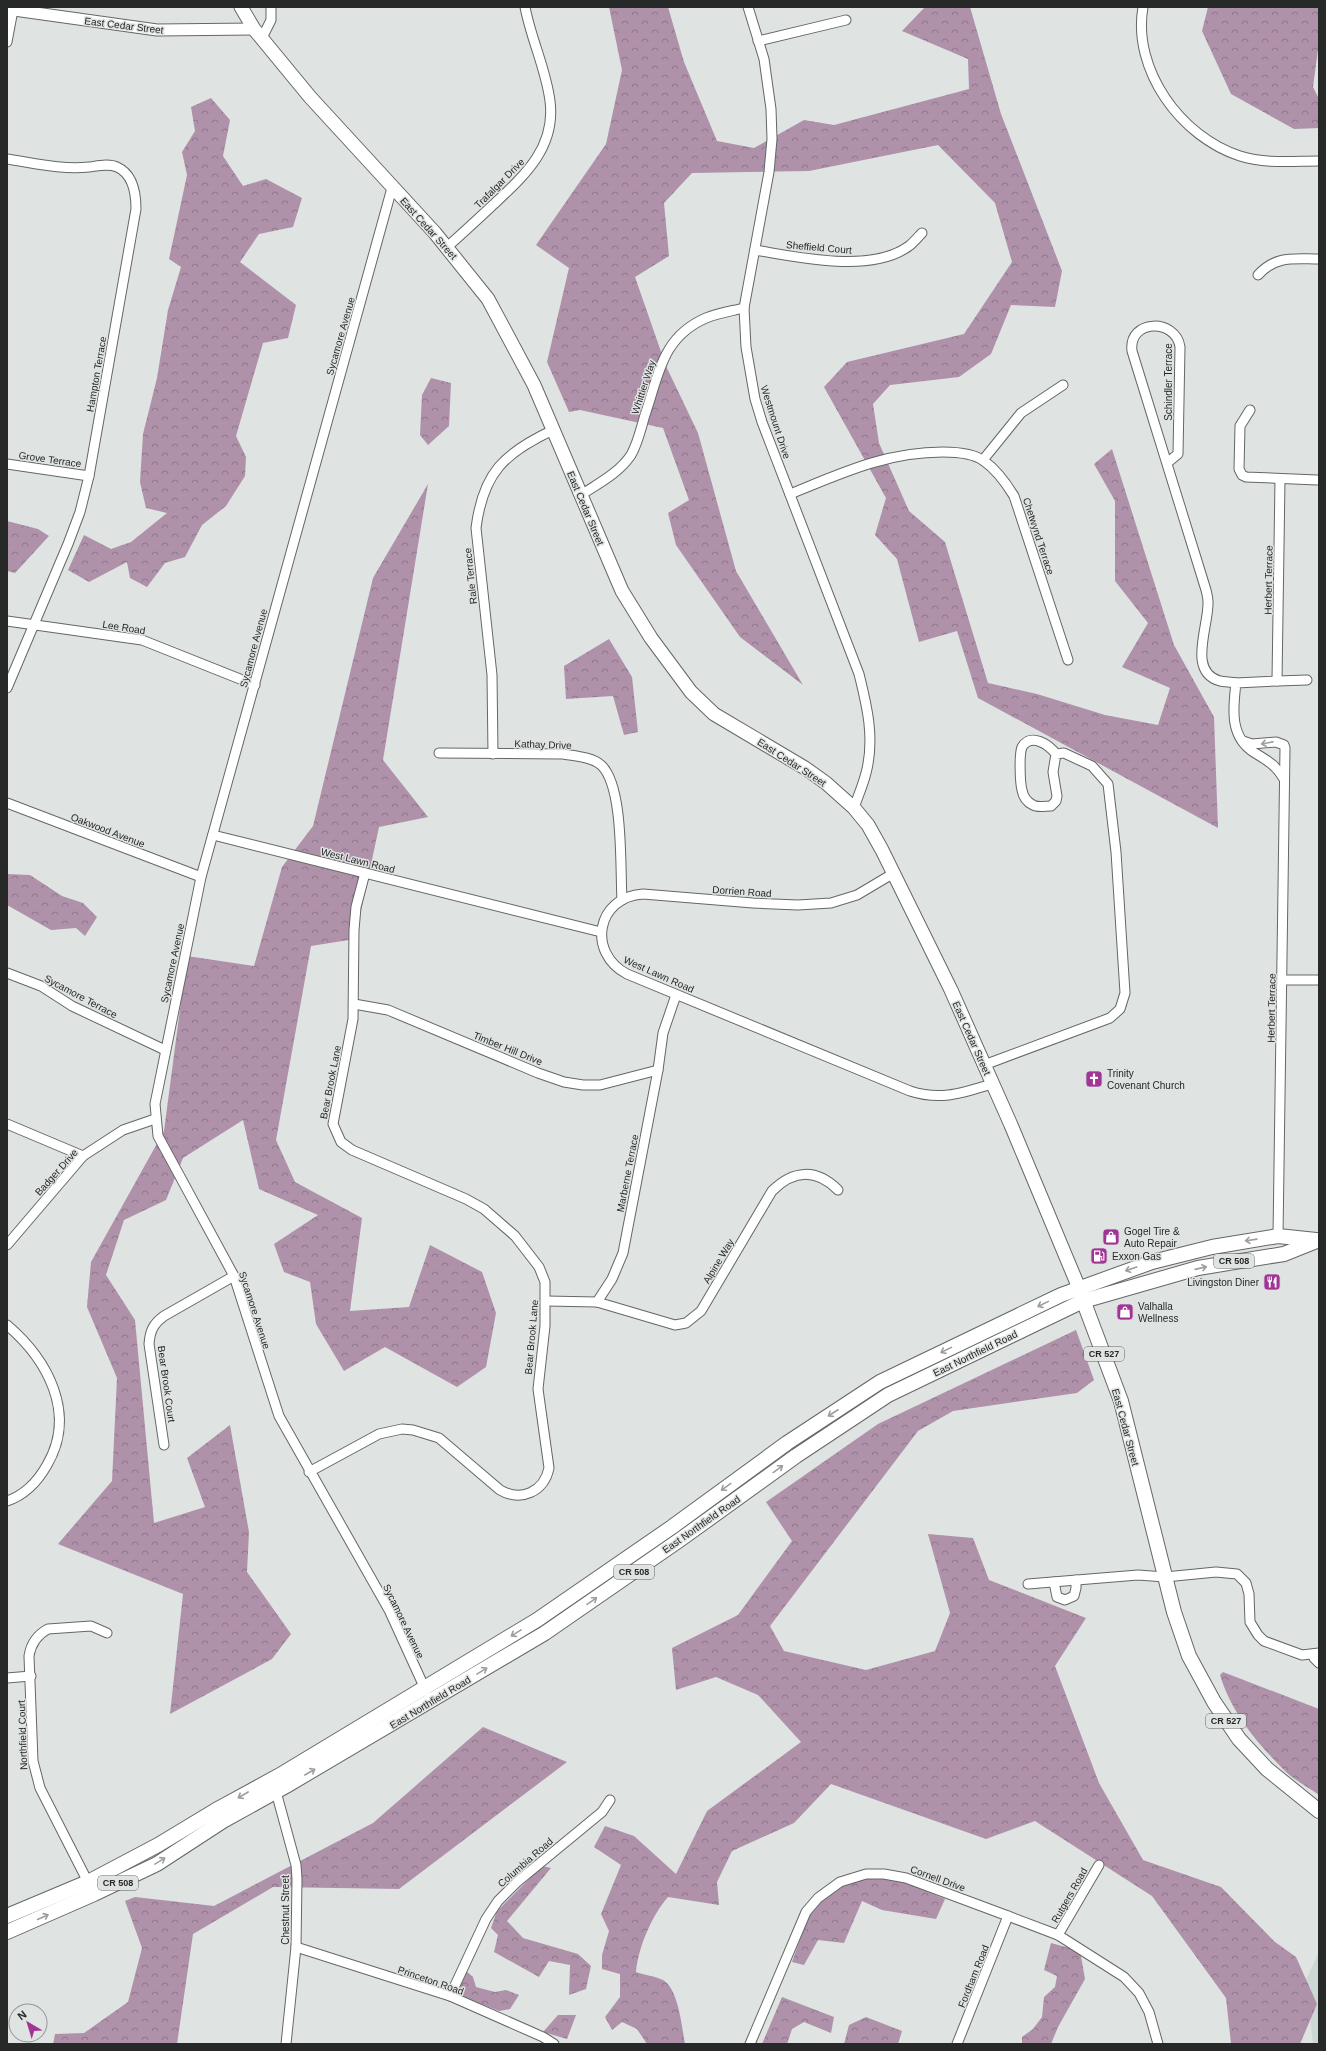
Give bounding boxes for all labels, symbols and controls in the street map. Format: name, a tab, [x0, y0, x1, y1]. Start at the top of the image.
street label: East Cedar Street	[84, 15, 164, 36]
street label: Trafalgar Drive	[472, 156, 527, 210]
street label: East Cedar Street	[398, 195, 459, 262]
street label: Sheffield Court	[786, 239, 853, 256]
street label: Sycamore Avenue	[324, 295, 357, 377]
street label: Hampton Terrace	[84, 335, 109, 413]
street label: Schindler Terrace	[1163, 343, 1174, 421]
street label: Whittier Way	[630, 359, 657, 416]
street label: Westmount Drive	[758, 384, 793, 461]
street label: Grove Terrace	[18, 450, 82, 469]
street label: East Cedar Street	[565, 469, 606, 547]
street label: Chetwynd Terrace	[1021, 496, 1056, 577]
street label: Herbert Terrace	[1262, 545, 1275, 615]
street label: Rale Terrace	[462, 547, 479, 605]
street label: Sycamore Avenue	[238, 607, 269, 689]
street label: Lee Road	[102, 619, 146, 636]
street label: East Cedar Street	[755, 736, 828, 789]
street label: Kathay Drive	[514, 738, 572, 751]
one-way arrow	[1260, 740, 1273, 748]
street label: Oakwood Avenue	[69, 811, 147, 850]
street label: West Lawn Road	[320, 846, 396, 875]
street label: Dorrien Road	[712, 884, 772, 899]
street label: Sycamore Avenue	[159, 922, 186, 1004]
street label: West Lawn Road	[622, 954, 696, 995]
street label: Sycamore Terrace	[42, 973, 119, 1021]
street label: Herbert Terrace	[1265, 973, 1278, 1043]
street label: East Cedar Street	[950, 1000, 993, 1077]
street label: Timber Hill Drive	[472, 1030, 544, 1067]
street label: Bear Brook Lane	[318, 1044, 343, 1120]
place label: Trinity Covenant Church	[1107, 1068, 1185, 1091]
church icon: Trinity Covenant Church	[1084, 1069, 1104, 1089]
street label: Marberne Terrace	[615, 1133, 640, 1213]
street label: Badger Drive	[33, 1147, 80, 1198]
place label: Gogel Tire & Auto Repair	[1124, 1226, 1180, 1249]
shop icon: Gogel Tire & Auto Repair	[1101, 1227, 1121, 1247]
one-way arrow	[1245, 1236, 1258, 1244]
street label: Alpine Way	[701, 1237, 736, 1286]
fuel station icon: Exxon Gas	[1089, 1246, 1109, 1266]
place label: Exxon Gas	[1112, 1251, 1161, 1262]
road number: CR 508	[1214, 1254, 1254, 1268]
one-way arrow	[1194, 1263, 1207, 1271]
one-way arrow	[1125, 1266, 1137, 1274]
street label: Sycamore Avenue	[237, 1270, 272, 1351]
restaurant icon: Livingston Diner	[1262, 1272, 1282, 1292]
place label: Livingston Diner	[1187, 1277, 1260, 1288]
street label: Bear Brook Lane	[523, 1299, 540, 1375]
one-way arrow	[1037, 1301, 1049, 1308]
place label: Valhalla Wellness	[1138, 1301, 1178, 1324]
shop icon: Valhalla Wellness	[1115, 1302, 1135, 1322]
street label: East Northfield Road	[931, 1328, 1019, 1379]
street label: Bear Brook Court	[156, 1345, 177, 1423]
one-way arrow	[941, 1347, 953, 1354]
road number: CR 527	[1084, 1347, 1124, 1361]
street label: East Cedar Street	[1110, 1387, 1141, 1467]
one-way arrow	[828, 1409, 839, 1417]
one-way arrow	[772, 1465, 783, 1473]
one-way arrow	[721, 1483, 732, 1492]
street label: East Northfield Road	[660, 1493, 742, 1555]
road number: CR 508	[614, 1565, 654, 1579]
street label: Sycamore Avenue	[381, 1582, 426, 1660]
one-way arrow	[586, 1597, 597, 1605]
one-way arrow	[510, 1629, 522, 1637]
one-way arrow	[476, 1666, 488, 1674]
street label: East Northfield Road	[388, 1674, 473, 1731]
street label: Northfield Court	[16, 1700, 29, 1770]
road number: CR 527	[1206, 1714, 1246, 1728]
one-way arrow	[304, 1768, 316, 1776]
one-way arrow	[237, 1791, 249, 1799]
street label: Columbia Road	[496, 1836, 555, 1889]
one-way arrow	[154, 1857, 166, 1865]
street label: Cornell Drive	[909, 1863, 967, 1894]
street label: Rutgers Road	[1049, 1866, 1090, 1925]
street label: Chestnut Street	[280, 1875, 291, 1945]
road number: CR 508	[98, 1876, 138, 1890]
one-way arrow	[36, 1912, 48, 1920]
street label: Fordham Road	[956, 1943, 991, 2009]
street label: Princeton Road	[396, 1964, 465, 1997]
north arrow	[8, 2003, 48, 2043]
text: N	[15, 2008, 29, 2022]

